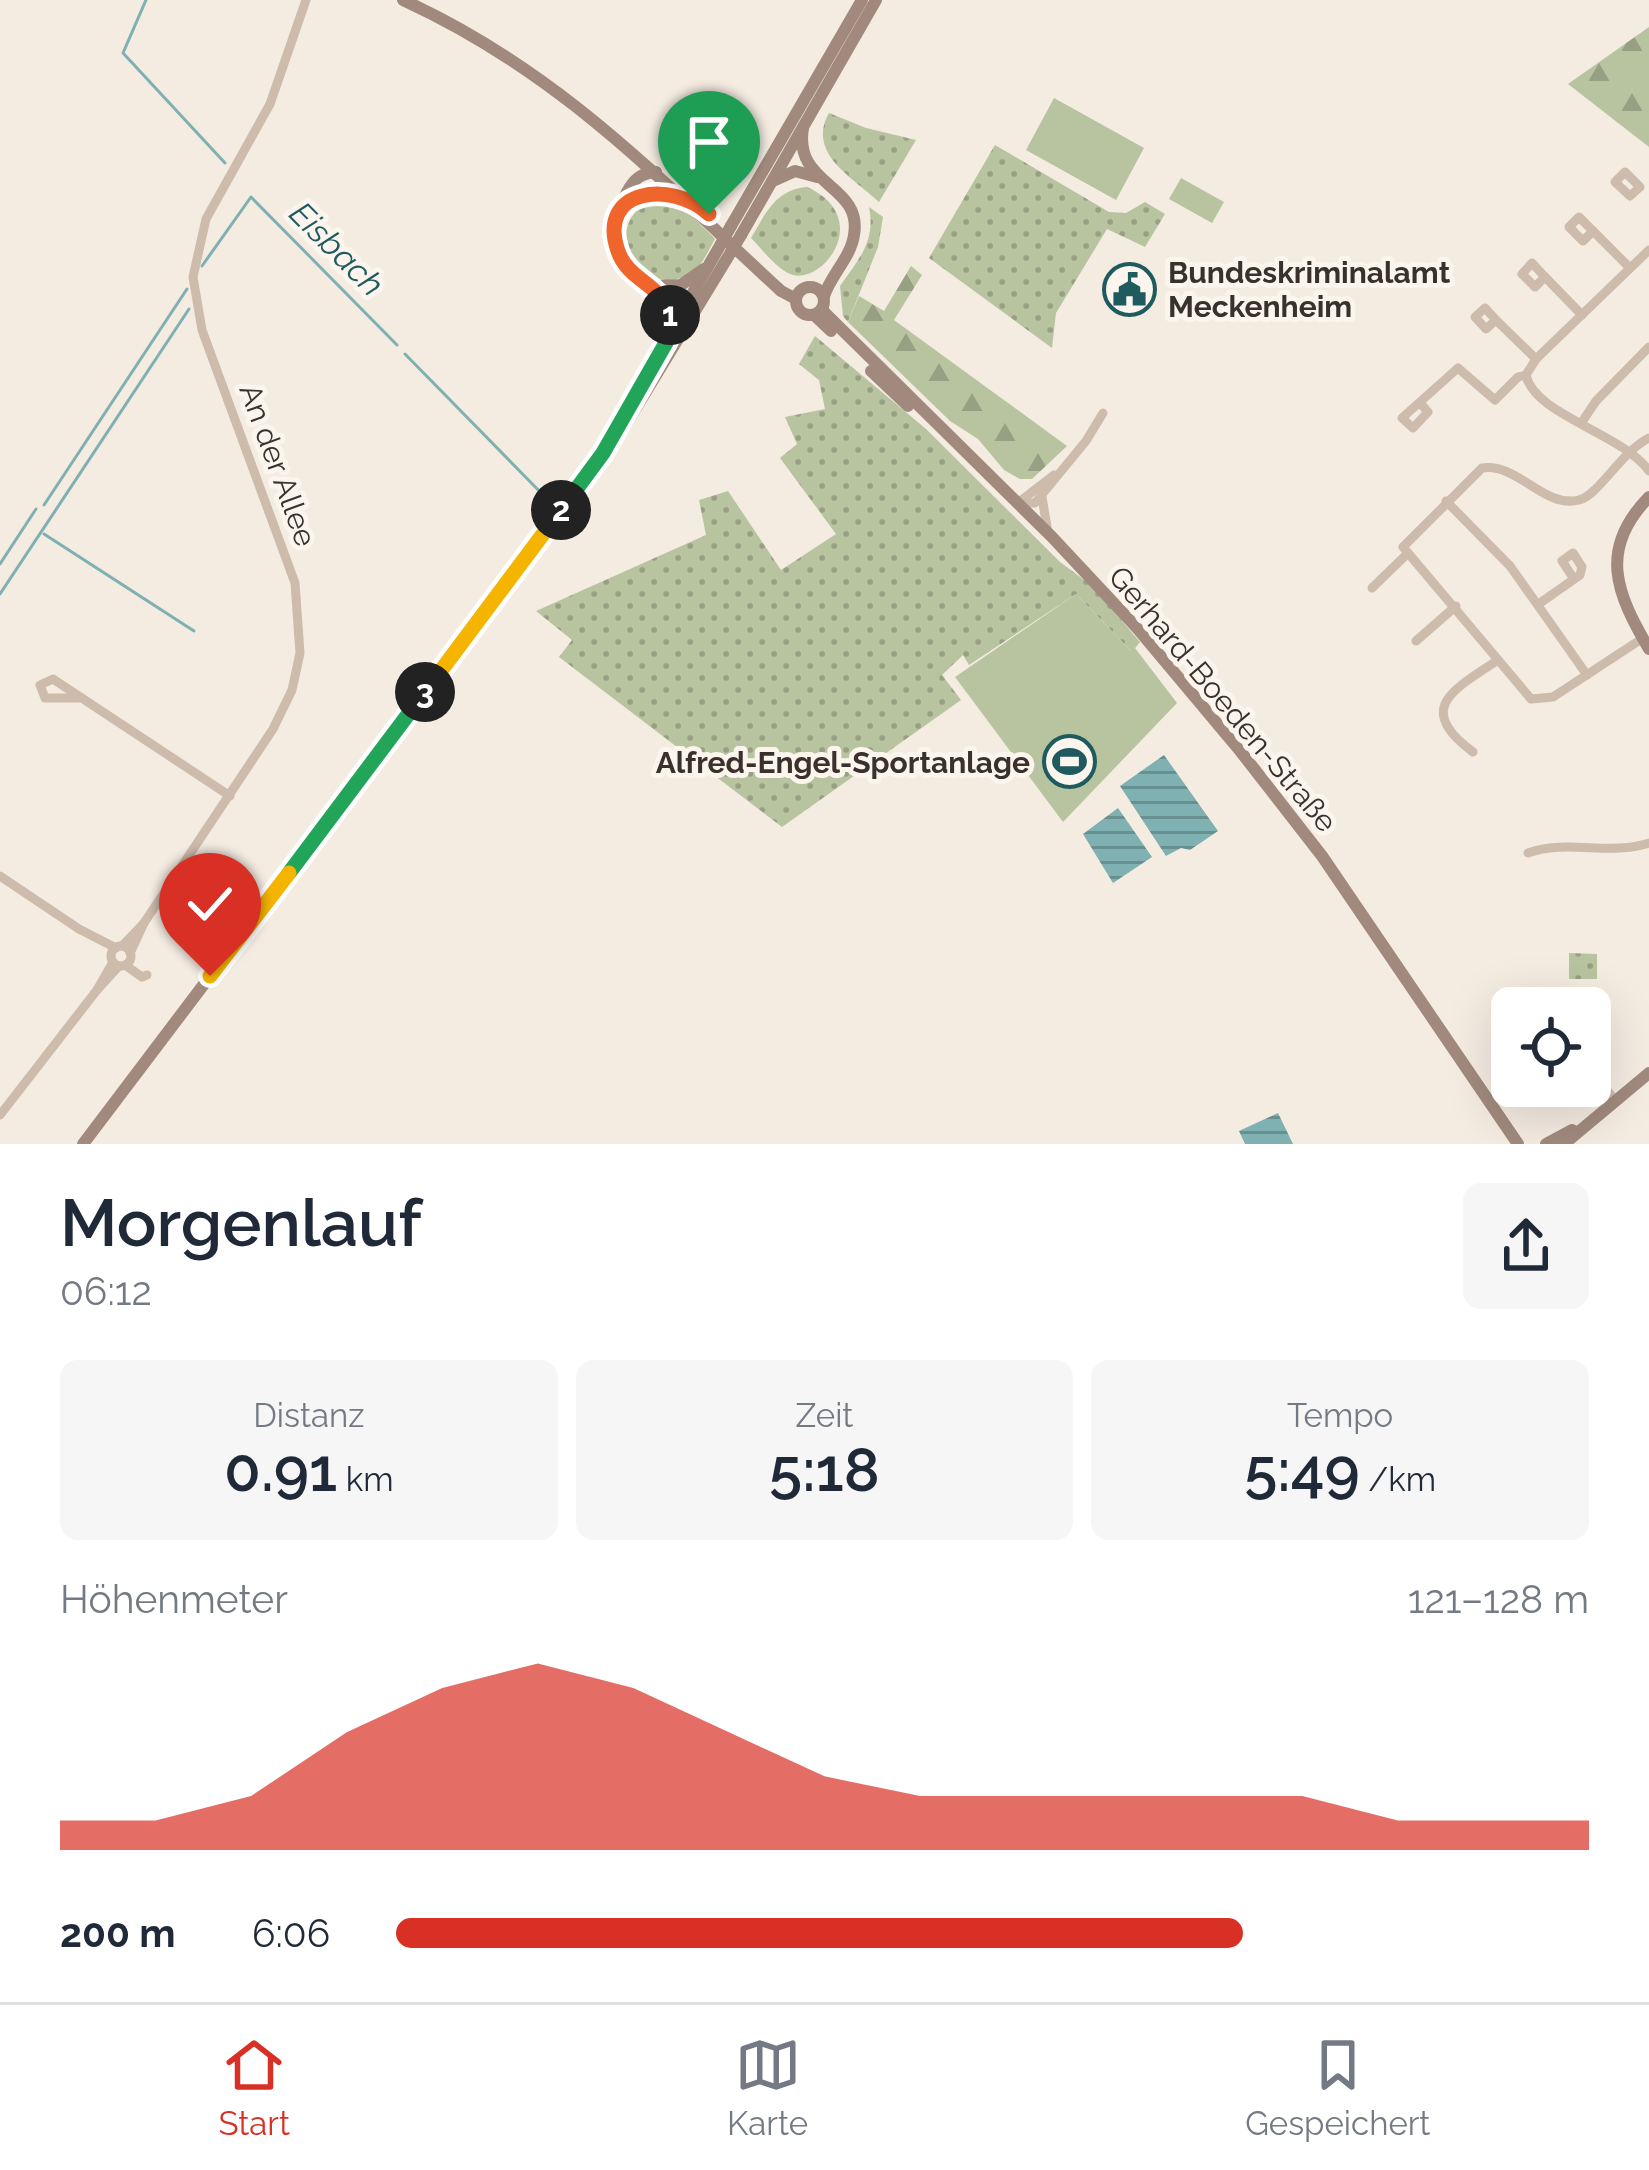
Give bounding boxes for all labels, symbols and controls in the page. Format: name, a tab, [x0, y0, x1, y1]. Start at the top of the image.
pin	[658, 91, 760, 214]
icon: arrive	[676, 109, 742, 175]
water label: Eisbach	[282, 194, 392, 304]
place label: Bundeskriminalamt Meckenheim	[1168, 255, 1451, 324]
public building icon: Bundeskriminalamt Meckenheim	[1101, 261, 1157, 317]
pin: 1	[640, 285, 700, 345]
text: 1	[662, 295, 678, 334]
street label: An der Allee	[232, 379, 324, 551]
pin: 2	[531, 480, 591, 540]
text: 2	[552, 490, 570, 529]
street label: Gerhard-Boeden-Straße	[1102, 559, 1344, 839]
pin: 3	[395, 662, 455, 722]
text: 3	[416, 672, 434, 711]
sports icon: Alfred-Engel-Sportanlage	[1041, 734, 1097, 790]
place label: Alfred-Engel-Sportanlage	[656, 745, 1030, 780]
pin	[159, 853, 261, 976]
icon: check	[177, 871, 243, 937]
map controls	[1491, 987, 1611, 1107]
button: locate	[1491, 987, 1611, 1107]
button: share	[1463, 1183, 1589, 1309]
text: Morgenlauf	[60, 1184, 422, 1261]
text: 06:12	[60, 1268, 152, 1314]
text: Distanz	[253, 1396, 364, 1435]
text: Zeit	[796, 1396, 853, 1435]
text: Tempo	[1287, 1396, 1393, 1435]
text: 0.91	[224, 1435, 337, 1505]
text: 5:18	[769, 1435, 880, 1505]
text: 5:49	[1244, 1435, 1360, 1505]
text: km	[337, 1460, 394, 1499]
text: /km	[1360, 1460, 1436, 1499]
text: Höhenmeter	[60, 1576, 288, 1622]
text: 121–128 m	[1408, 1576, 1589, 1622]
text: 200 m	[60, 1910, 176, 1956]
text: 6:06	[252, 1910, 330, 1956]
tab: Start	[219, 2032, 290, 2143]
tab: Karte	[727, 2032, 808, 2143]
tab: Gespeichert	[1245, 2032, 1430, 2143]

